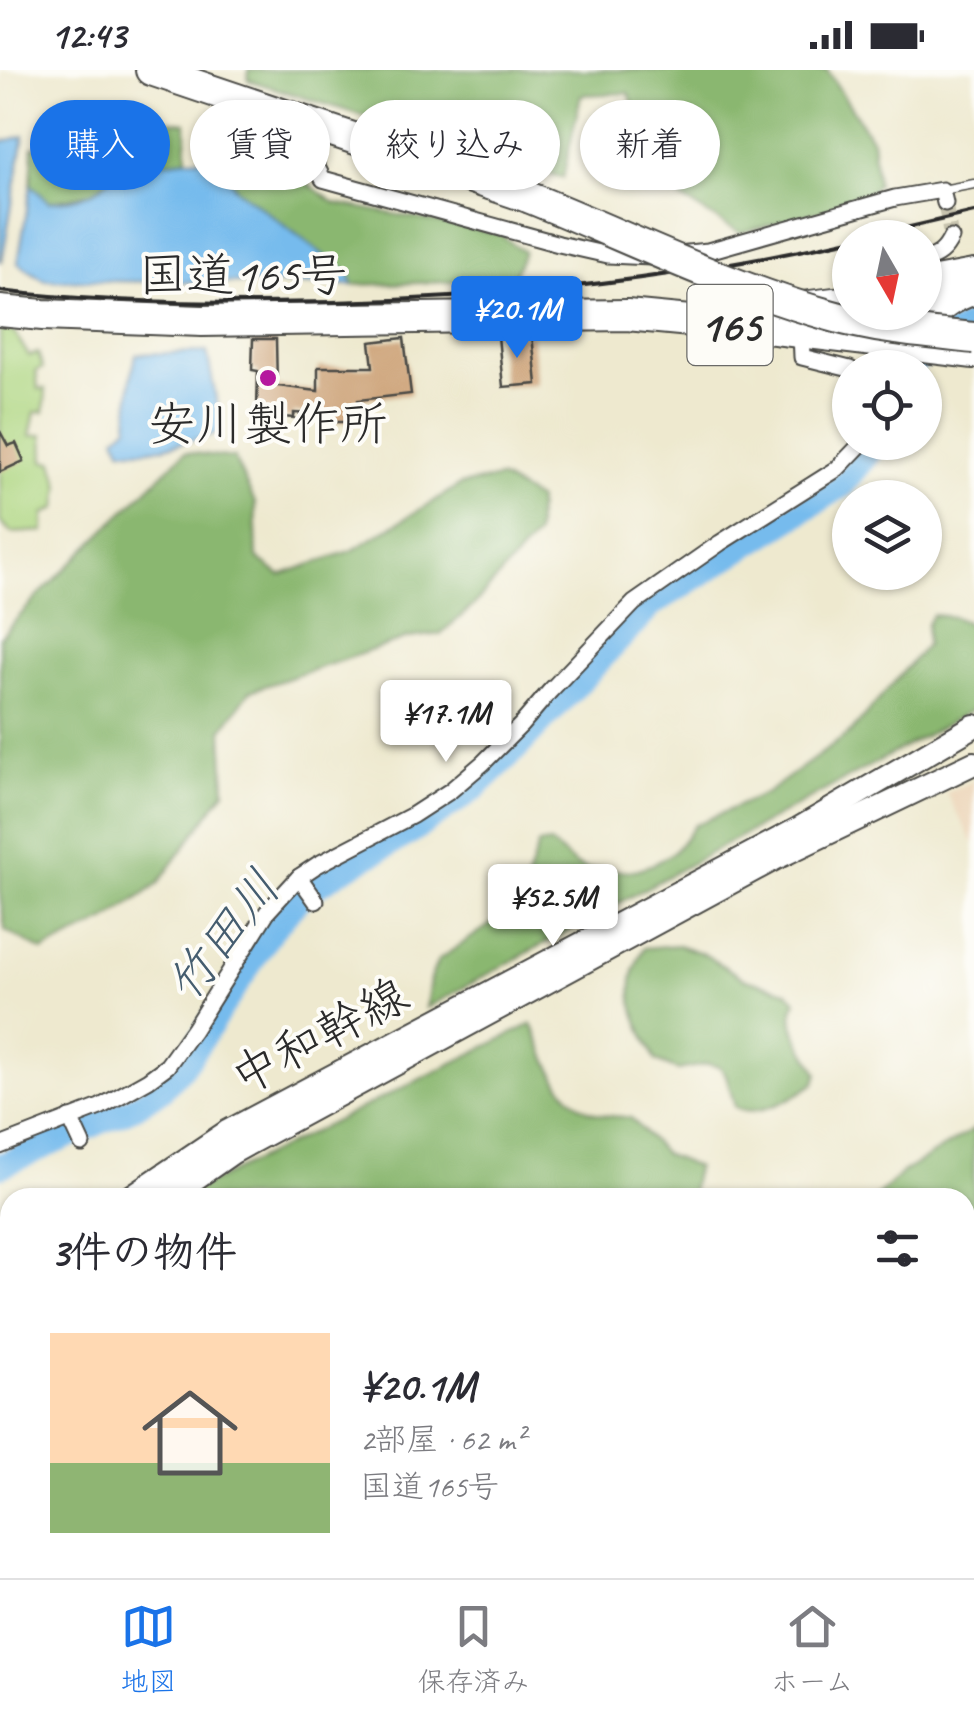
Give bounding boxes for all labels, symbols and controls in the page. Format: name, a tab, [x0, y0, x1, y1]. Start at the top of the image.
text: 12:43	[50, 12, 126, 59]
chip: 購入	[30, 100, 170, 190]
chip: 賃貸	[190, 100, 330, 190]
chip: 絞り込み	[350, 100, 560, 190]
chip: 新着	[580, 100, 720, 190]
north arrow	[832, 220, 942, 330]
map controls	[832, 220, 942, 590]
street label: 国道165号	[139, 245, 347, 305]
pin: ¥20.1M	[436, 276, 598, 361]
road number: 165	[688, 285, 772, 365]
text: ¥20.1M	[473, 288, 561, 329]
button: locate	[832, 350, 942, 460]
marker: 安川製作所	[257, 367, 279, 389]
place label: 安川製作所	[148, 394, 388, 454]
button: layers	[832, 480, 942, 590]
pin: ¥17.1M	[365, 680, 527, 765]
text: ¥17.1M	[402, 692, 490, 733]
water label: 竹田川	[152, 857, 294, 1014]
pin: ¥52.5M	[472, 864, 634, 949]
text: ¥52.5M	[510, 876, 596, 917]
street label: 中和幹線	[221, 964, 418, 1107]
icon: filters	[870, 1221, 925, 1276]
text: 3件の物件	[50, 1226, 237, 1279]
text: ¥20.1M	[360, 1360, 475, 1413]
icon: home	[130, 1373, 250, 1493]
text: 2部屋 · 62 m²	[360, 1419, 525, 1460]
text: 国道165号	[360, 1466, 499, 1507]
tab: 地図	[121, 1599, 177, 1699]
tab: 保存済み	[418, 1599, 530, 1699]
tab: ホーム	[771, 1599, 853, 1699]

